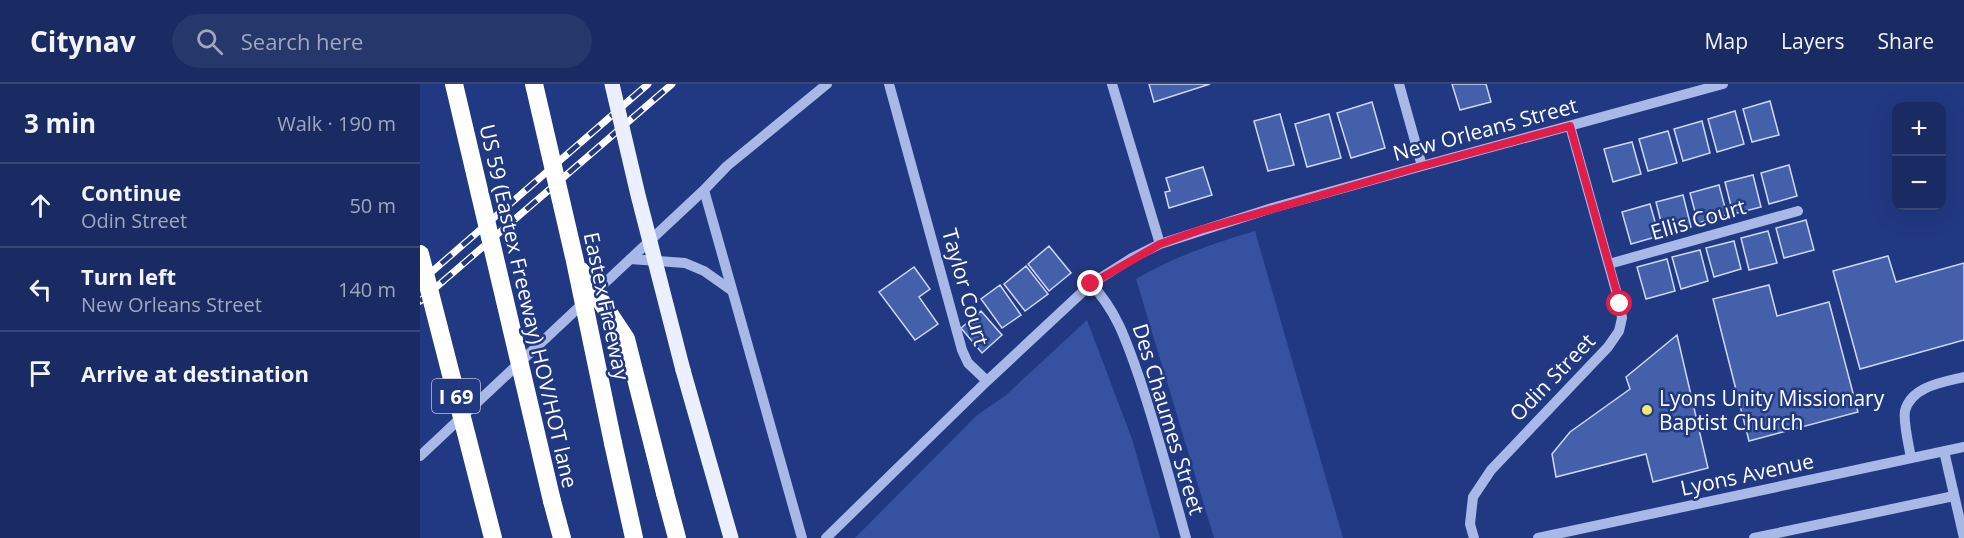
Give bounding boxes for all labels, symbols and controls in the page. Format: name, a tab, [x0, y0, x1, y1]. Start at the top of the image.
search box	[172, 14, 592, 68]
text: Citynav	[30, 22, 136, 60]
icon: search	[193, 25, 226, 58]
text: Search here	[241, 26, 363, 56]
text: Map	[1705, 27, 1748, 55]
text: Layers	[1781, 27, 1845, 55]
text: Share	[1878, 27, 1934, 55]
street label: New Orleans Street	[1390, 91, 1580, 167]
map controls	[1892, 102, 1946, 210]
button: +	[1892, 102, 1946, 156]
text: 3 min	[24, 105, 96, 141]
text: Walk · 190 m	[277, 110, 396, 137]
street label: US 59 (Eastex Freeway) HOV/HOT lane	[473, 121, 585, 491]
button: −	[1892, 156, 1946, 210]
text: Continue	[81, 177, 181, 207]
icon: ahead	[24, 189, 57, 222]
text: 50 m	[349, 192, 396, 219]
street label: Ellis Court	[1647, 192, 1749, 246]
text: Odin Street	[81, 207, 187, 234]
street label: Taylor Court	[936, 225, 996, 349]
street label: Eastex Freeway	[578, 229, 636, 383]
text: Turn left	[81, 261, 176, 291]
route end	[1077, 270, 1103, 296]
icon: left	[24, 273, 57, 306]
text: 140 m	[338, 276, 396, 303]
route start	[1606, 290, 1632, 316]
text: New Orleans Street	[81, 291, 262, 318]
street label: Des Chaumes Street	[1127, 320, 1211, 518]
street label: Odin Street	[1503, 327, 1601, 427]
icon: arrive	[24, 357, 57, 390]
text: Arrive at destination	[81, 358, 309, 388]
road number: I 69	[432, 379, 480, 413]
place label: Lyons Unity Missionary Baptist Church	[1659, 384, 1885, 436]
marker: Lyons Unity Missionary Baptist Church	[1640, 403, 1654, 417]
street label: Lyons Avenue	[1678, 446, 1816, 502]

